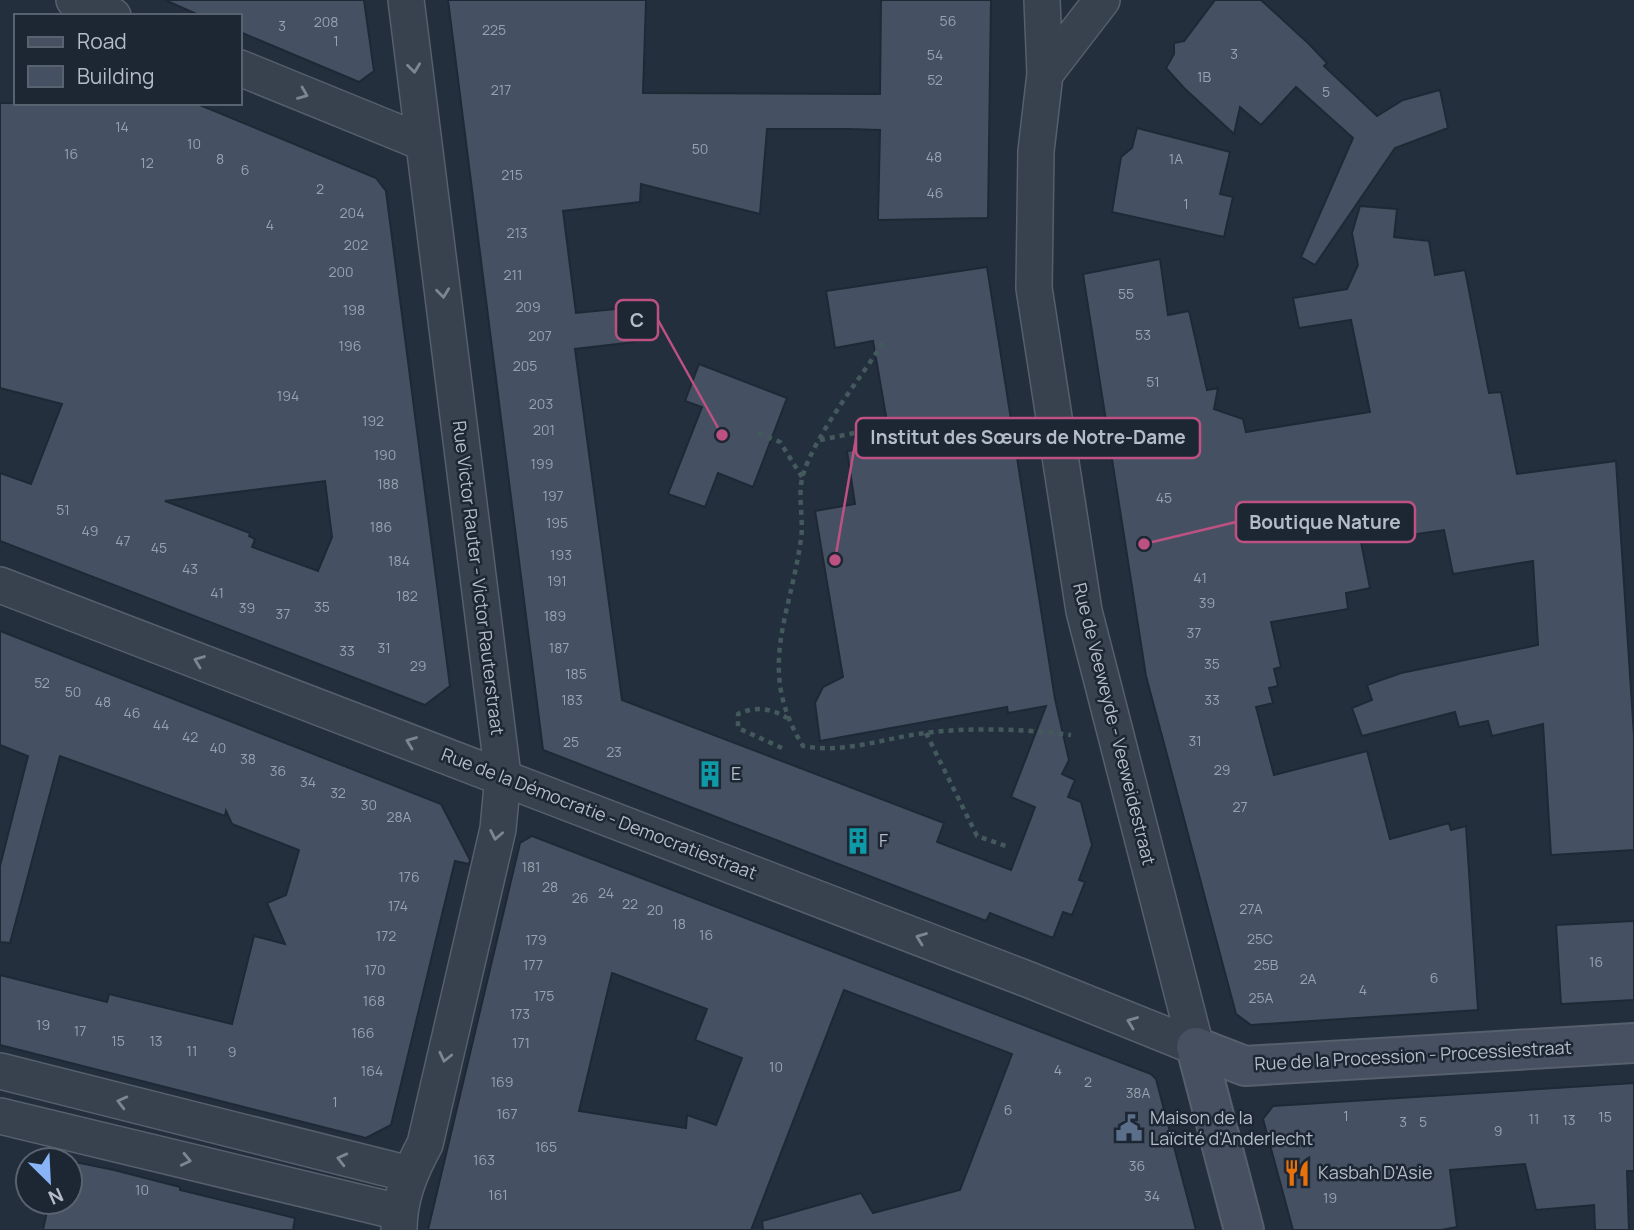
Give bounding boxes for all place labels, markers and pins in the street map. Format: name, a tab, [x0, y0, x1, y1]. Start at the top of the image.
callout: C	[616, 300, 658, 340]
callout: Institut des Sœurs de Notre-Dame	[856, 418, 1200, 458]
callout: Boutique Nature	[1236, 502, 1415, 542]
building icon: E	[695, 759, 725, 789]
place label: E	[731, 761, 741, 785]
building icon: F	[843, 826, 873, 856]
place label: F	[879, 828, 888, 852]
place label: Maison de la Laïcité d'Anderlecht	[1150, 1105, 1313, 1150]
public building icon: Maison de la Laïcité d'Anderlecht	[1114, 1113, 1144, 1143]
restaurant icon: Kasbah D'Asie	[1282, 1158, 1312, 1188]
place label: Kasbah D'Asie	[1318, 1160, 1432, 1184]

